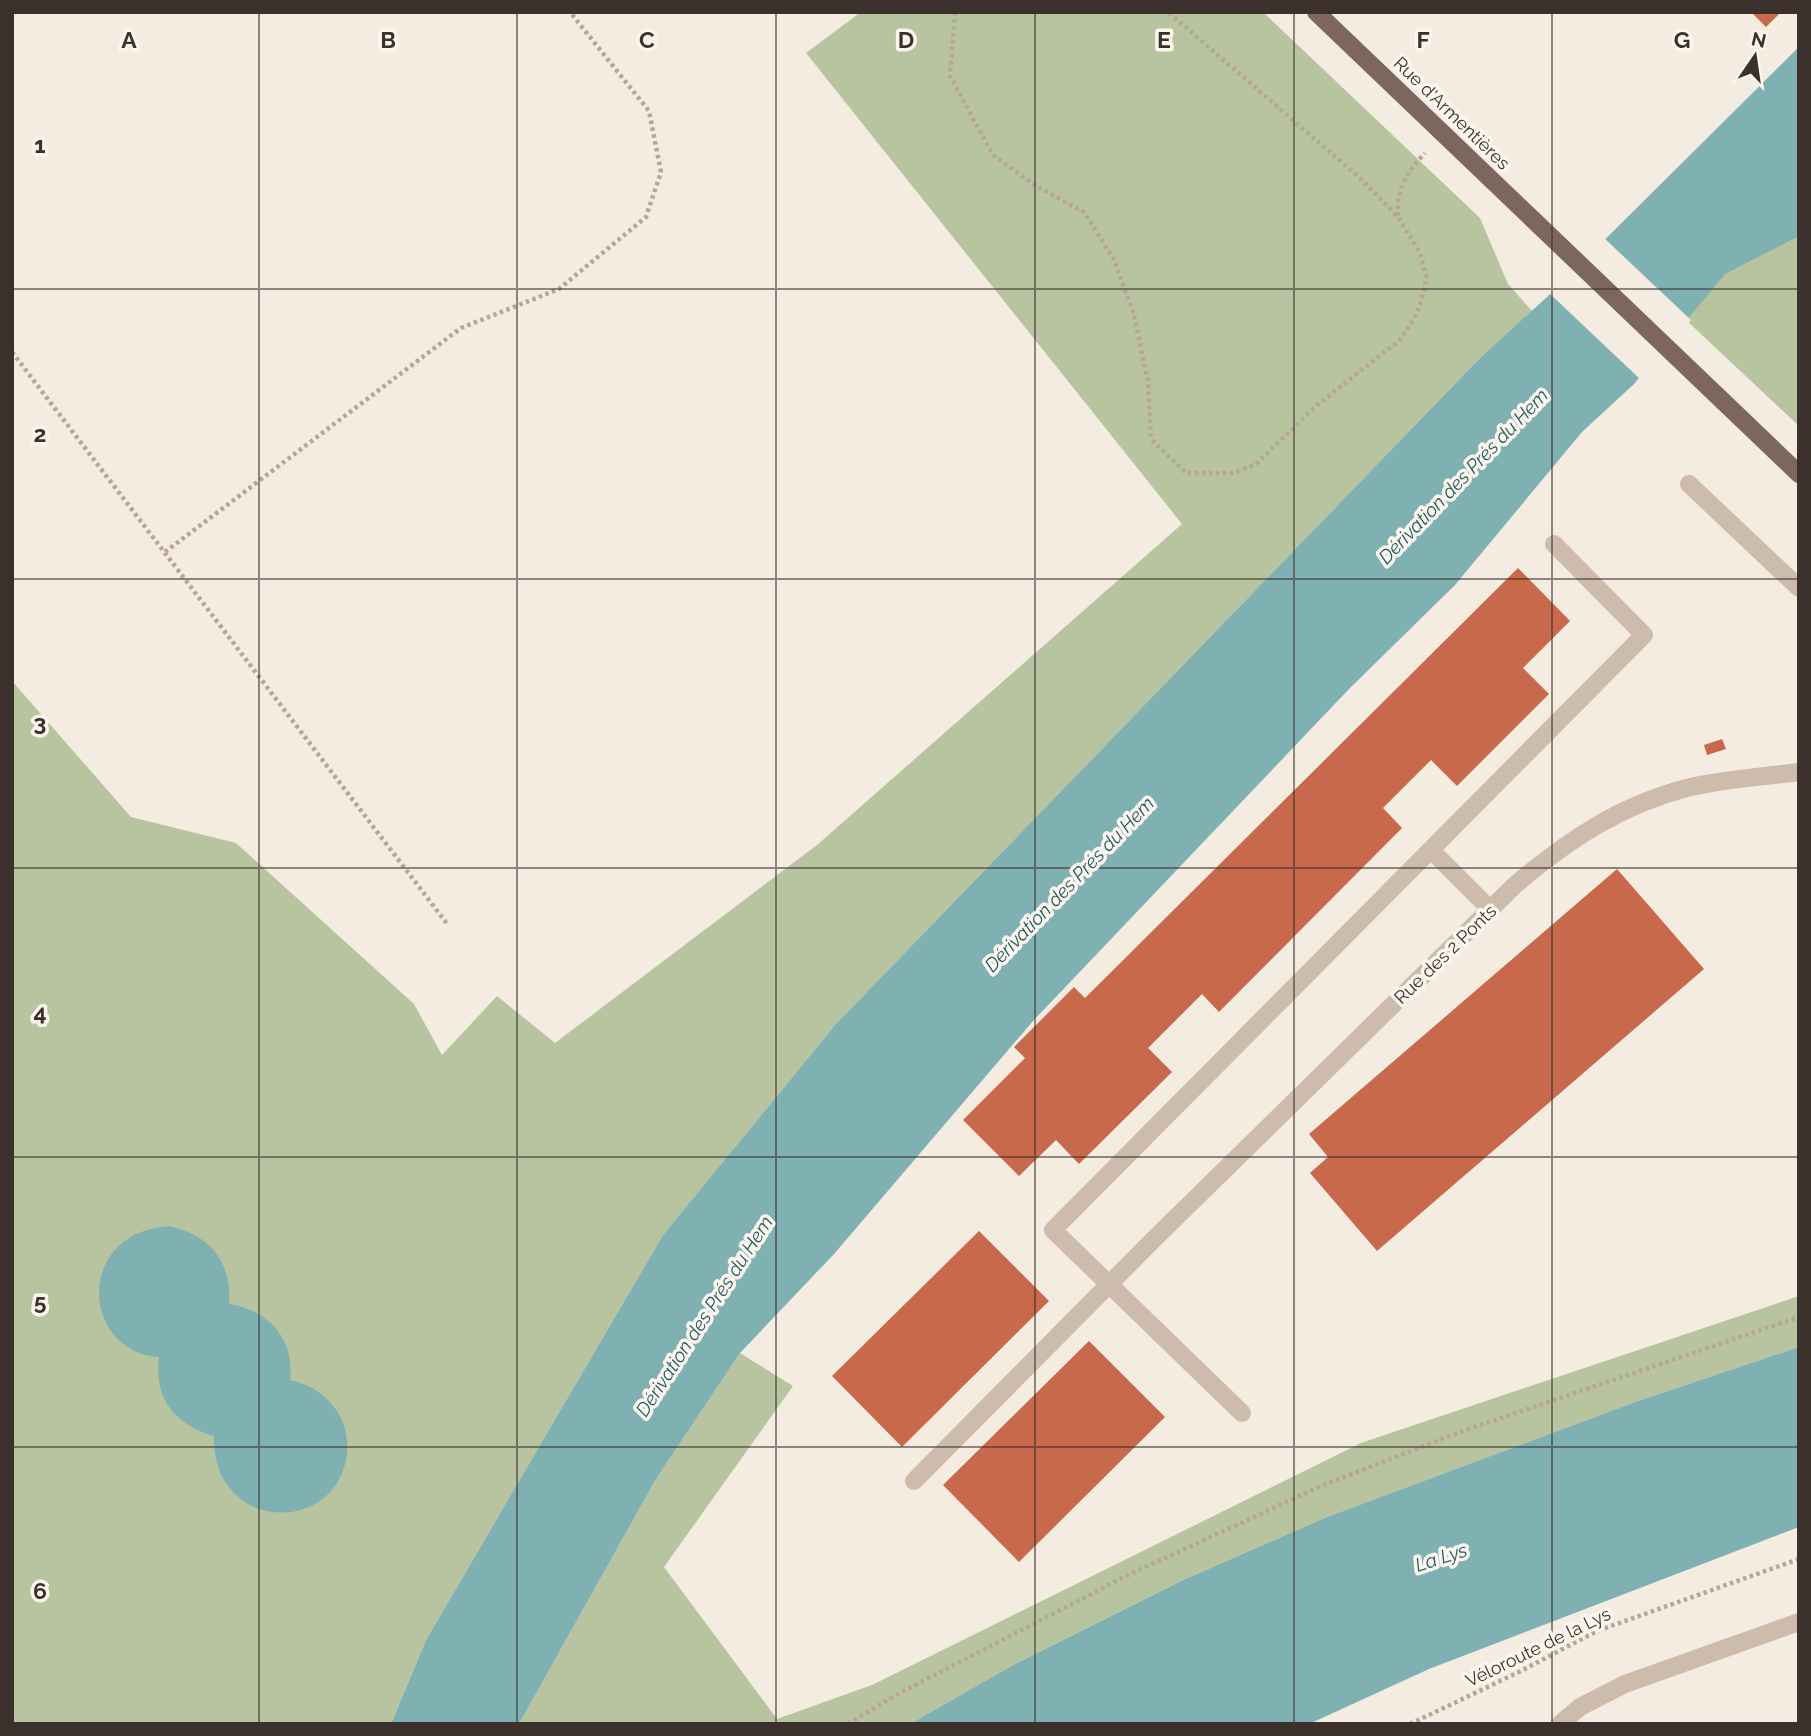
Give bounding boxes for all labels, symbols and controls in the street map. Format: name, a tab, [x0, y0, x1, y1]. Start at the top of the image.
north arrow	[1720, 21, 1790, 91]
text: A	[121, 26, 137, 53]
text: B	[380, 26, 396, 53]
text: C	[639, 26, 655, 53]
text: D	[898, 26, 914, 53]
text: E	[1157, 26, 1171, 53]
text: F	[1416, 26, 1430, 53]
text: G	[1674, 26, 1690, 53]
text: N	[1749, 27, 1768, 52]
street label: Rue d'Armentières	[1390, 52, 1514, 174]
text: 1	[34, 131, 46, 158]
water label: Dérivation des Prés du Hem	[1374, 384, 1552, 568]
text: 2	[34, 420, 46, 447]
text: 3	[34, 709, 46, 736]
water label: Dérivation des Prés du Hem	[980, 792, 1158, 976]
street label: Rue des 2 Ponts	[1390, 900, 1500, 1008]
text: 4	[33, 999, 47, 1026]
water label: Dérivation des Prés du Hem	[631, 1212, 777, 1420]
text: 5	[34, 1288, 47, 1315]
water label: La Lys	[1412, 1538, 1470, 1576]
text: 6	[33, 1577, 47, 1604]
street label: Véloroute de la Lys	[1462, 1603, 1614, 1691]

